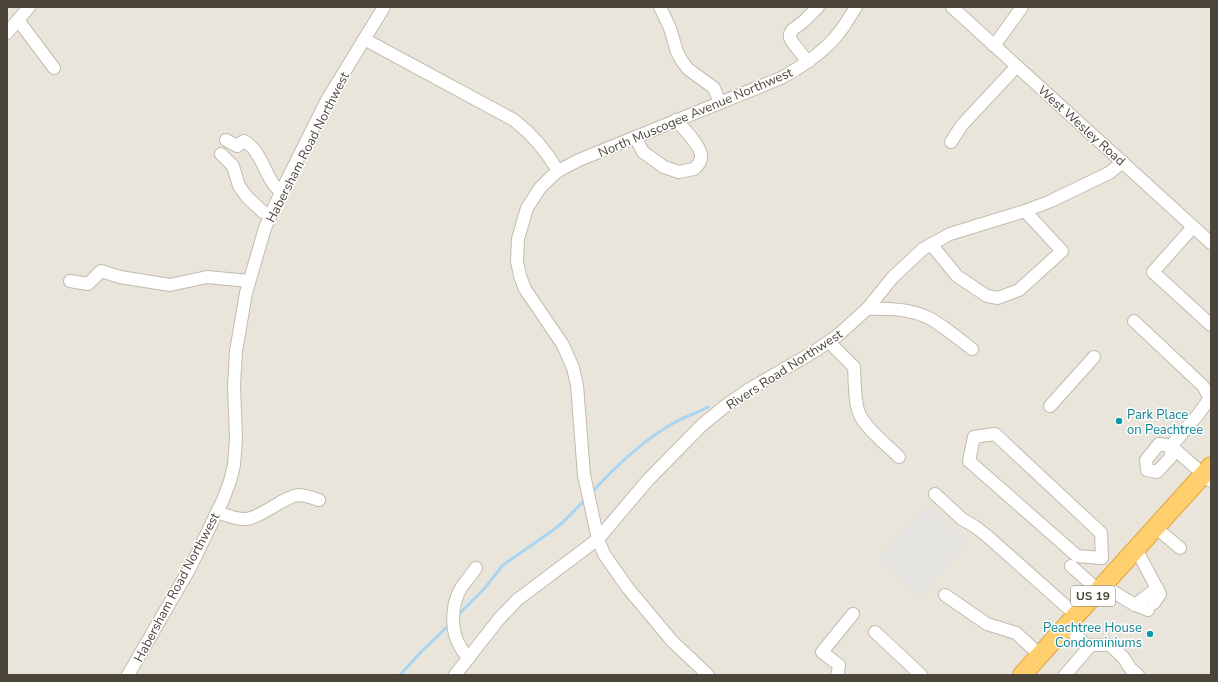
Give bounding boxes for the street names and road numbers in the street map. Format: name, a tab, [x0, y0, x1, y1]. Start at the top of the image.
street label: North Muscogee Avenue Northwest	[595, 64, 796, 162]
street label: Habersham Road Northwest	[262, 69, 354, 226]
street label: West Wesley Road	[1034, 82, 1129, 170]
street label: Rivers Road Northwest	[723, 325, 847, 414]
street label: Habersham Road Northwest	[130, 509, 224, 665]
road number: US 19	[1071, 586, 1115, 606]

